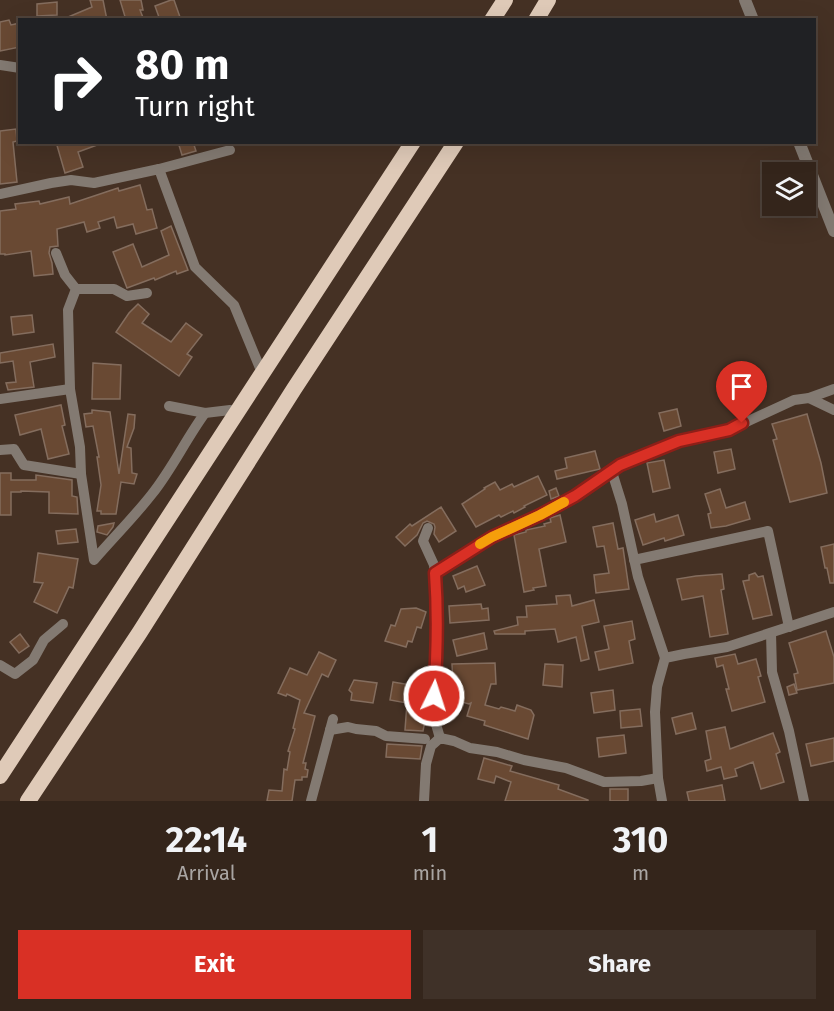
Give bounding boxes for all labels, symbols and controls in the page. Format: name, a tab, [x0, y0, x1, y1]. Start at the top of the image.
text: 80 m	[135, 40, 229, 90]
icon: right	[36, 42, 114, 120]
text: Turn right	[135, 91, 255, 123]
map controls	[762, 162, 816, 216]
button: layers	[762, 162, 816, 216]
pin	[716, 361, 767, 423]
icon: arrive	[725, 370, 758, 403]
position arrow	[402, 664, 466, 728]
text: 22:14	[166, 818, 247, 862]
text: 1	[422, 818, 438, 862]
text: 310	[613, 818, 668, 862]
text: Arrival	[177, 861, 236, 885]
text: min	[413, 861, 447, 885]
text: m	[632, 861, 649, 885]
button: Exit	[18, 930, 411, 999]
button: Share	[423, 930, 816, 999]

